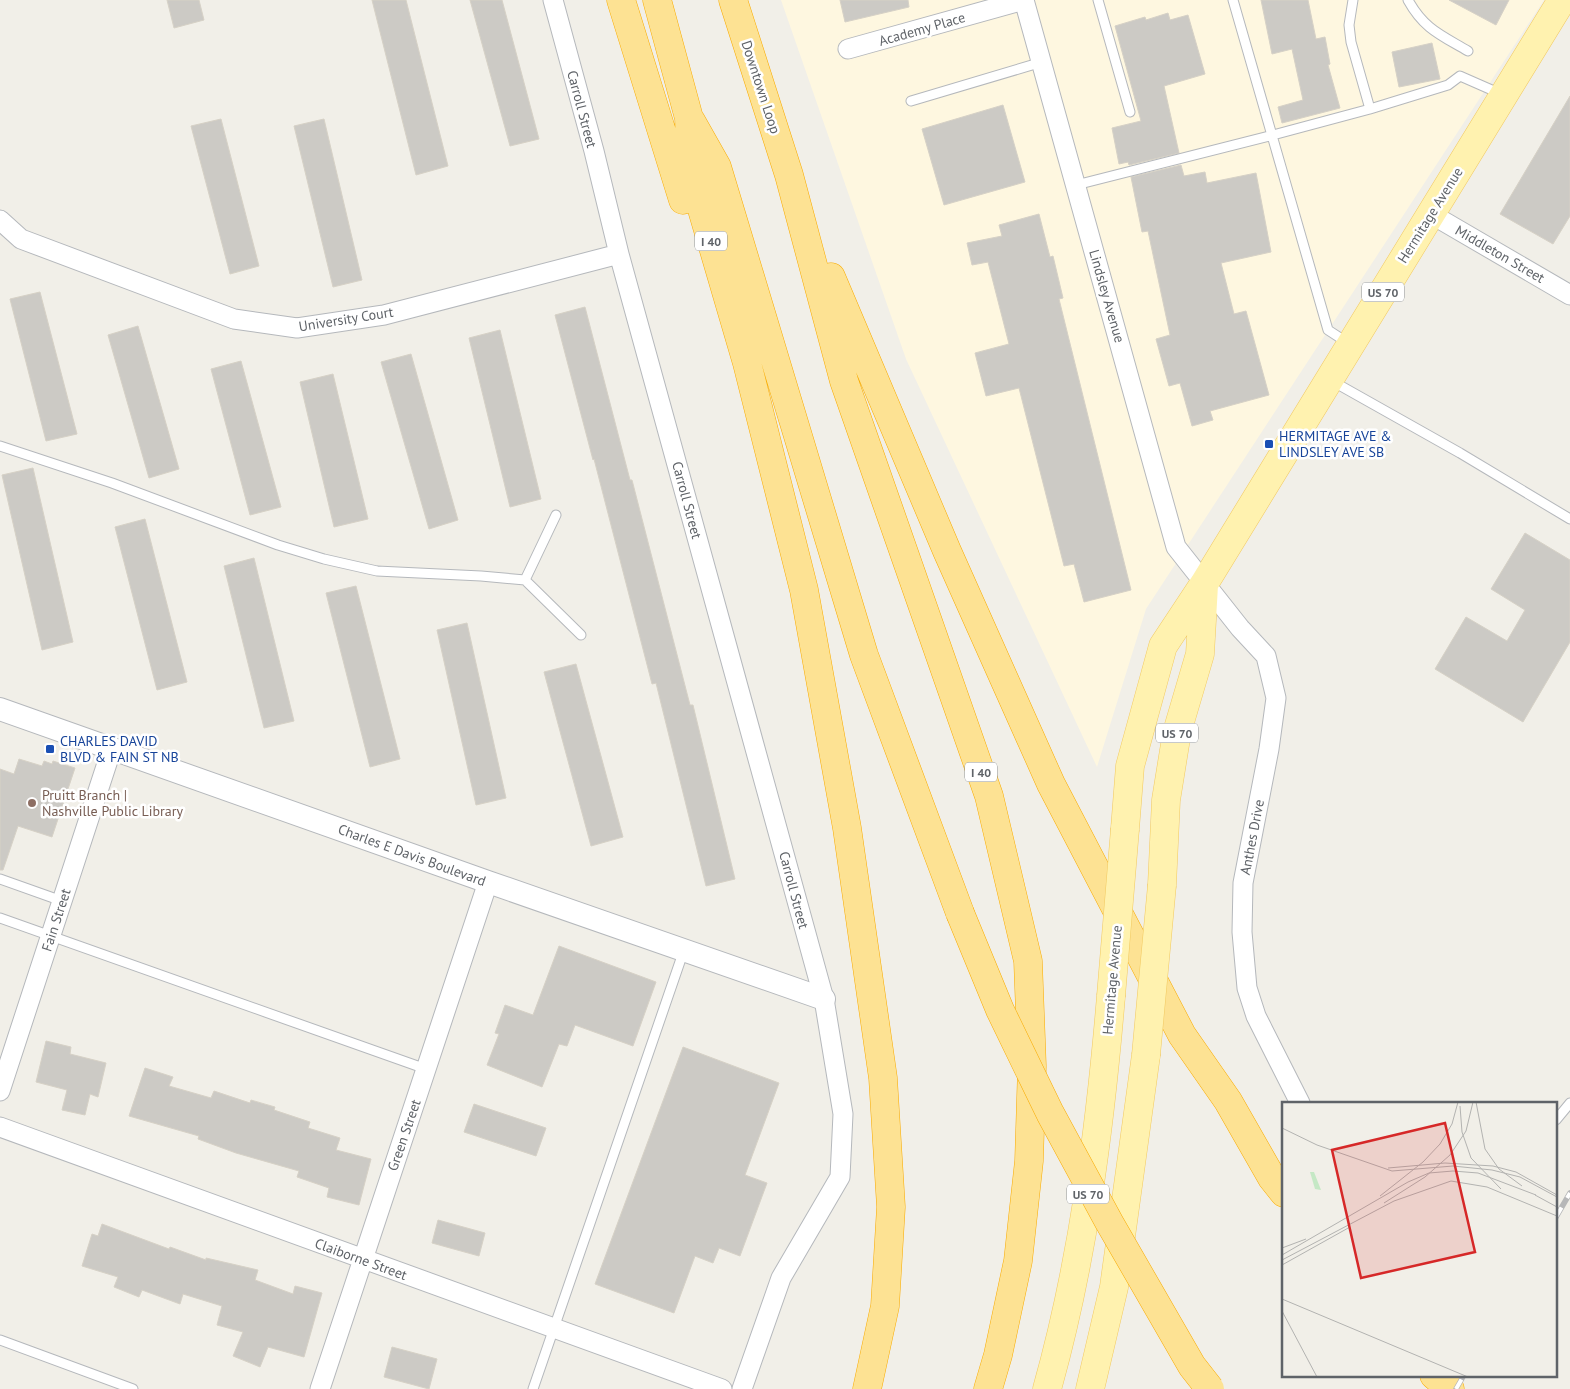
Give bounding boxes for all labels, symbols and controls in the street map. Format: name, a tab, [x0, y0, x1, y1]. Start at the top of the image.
street label: Academy Place	[877, 8, 967, 50]
street label: Downtown Loop	[737, 38, 785, 136]
street label: Carroll Street	[563, 68, 601, 150]
street label: Hermitage Avenue	[1393, 164, 1467, 266]
street label: Middleton Street	[1452, 221, 1548, 287]
road number: I 40	[695, 232, 727, 250]
street label: Lindsley Avenue	[1085, 247, 1129, 345]
road number: US 70	[1362, 282, 1404, 302]
street label: University Court	[297, 303, 395, 335]
place label: HERMITAGE AVE & LINDSLEY AVE SB	[1279, 427, 1392, 461]
marker: HERMITAGE AVE & LINDSLEY AVE SB	[1263, 438, 1275, 450]
street label: Carroll Street	[668, 459, 706, 541]
road number: US 70	[1156, 724, 1198, 742]
place label: CHARLES DAVID BLVD & FAIN ST NB	[60, 732, 179, 766]
marker: CHARLES DAVID BLVD & FAIN ST NB	[44, 743, 56, 755]
road number: I 40	[965, 762, 997, 782]
place label: Pruitt Branch | Nashville Public Library	[42, 786, 183, 820]
marker: Pruitt Branch | Nashville Public Library	[26, 797, 38, 809]
street label: Anthes Drive	[1236, 798, 1268, 876]
street label: Charles E Davis Boulevard	[336, 820, 488, 890]
street label: Carroll Street	[775, 849, 813, 931]
street label: Fain Street	[37, 886, 75, 954]
street label: Hermitage Avenue	[1098, 925, 1126, 1035]
street label: Green Street	[383, 1097, 425, 1173]
inset map	[1282, 1102, 1558, 1376]
road number: US 70	[1067, 1184, 1109, 1204]
street label: Claiborne Street	[312, 1234, 410, 1284]

